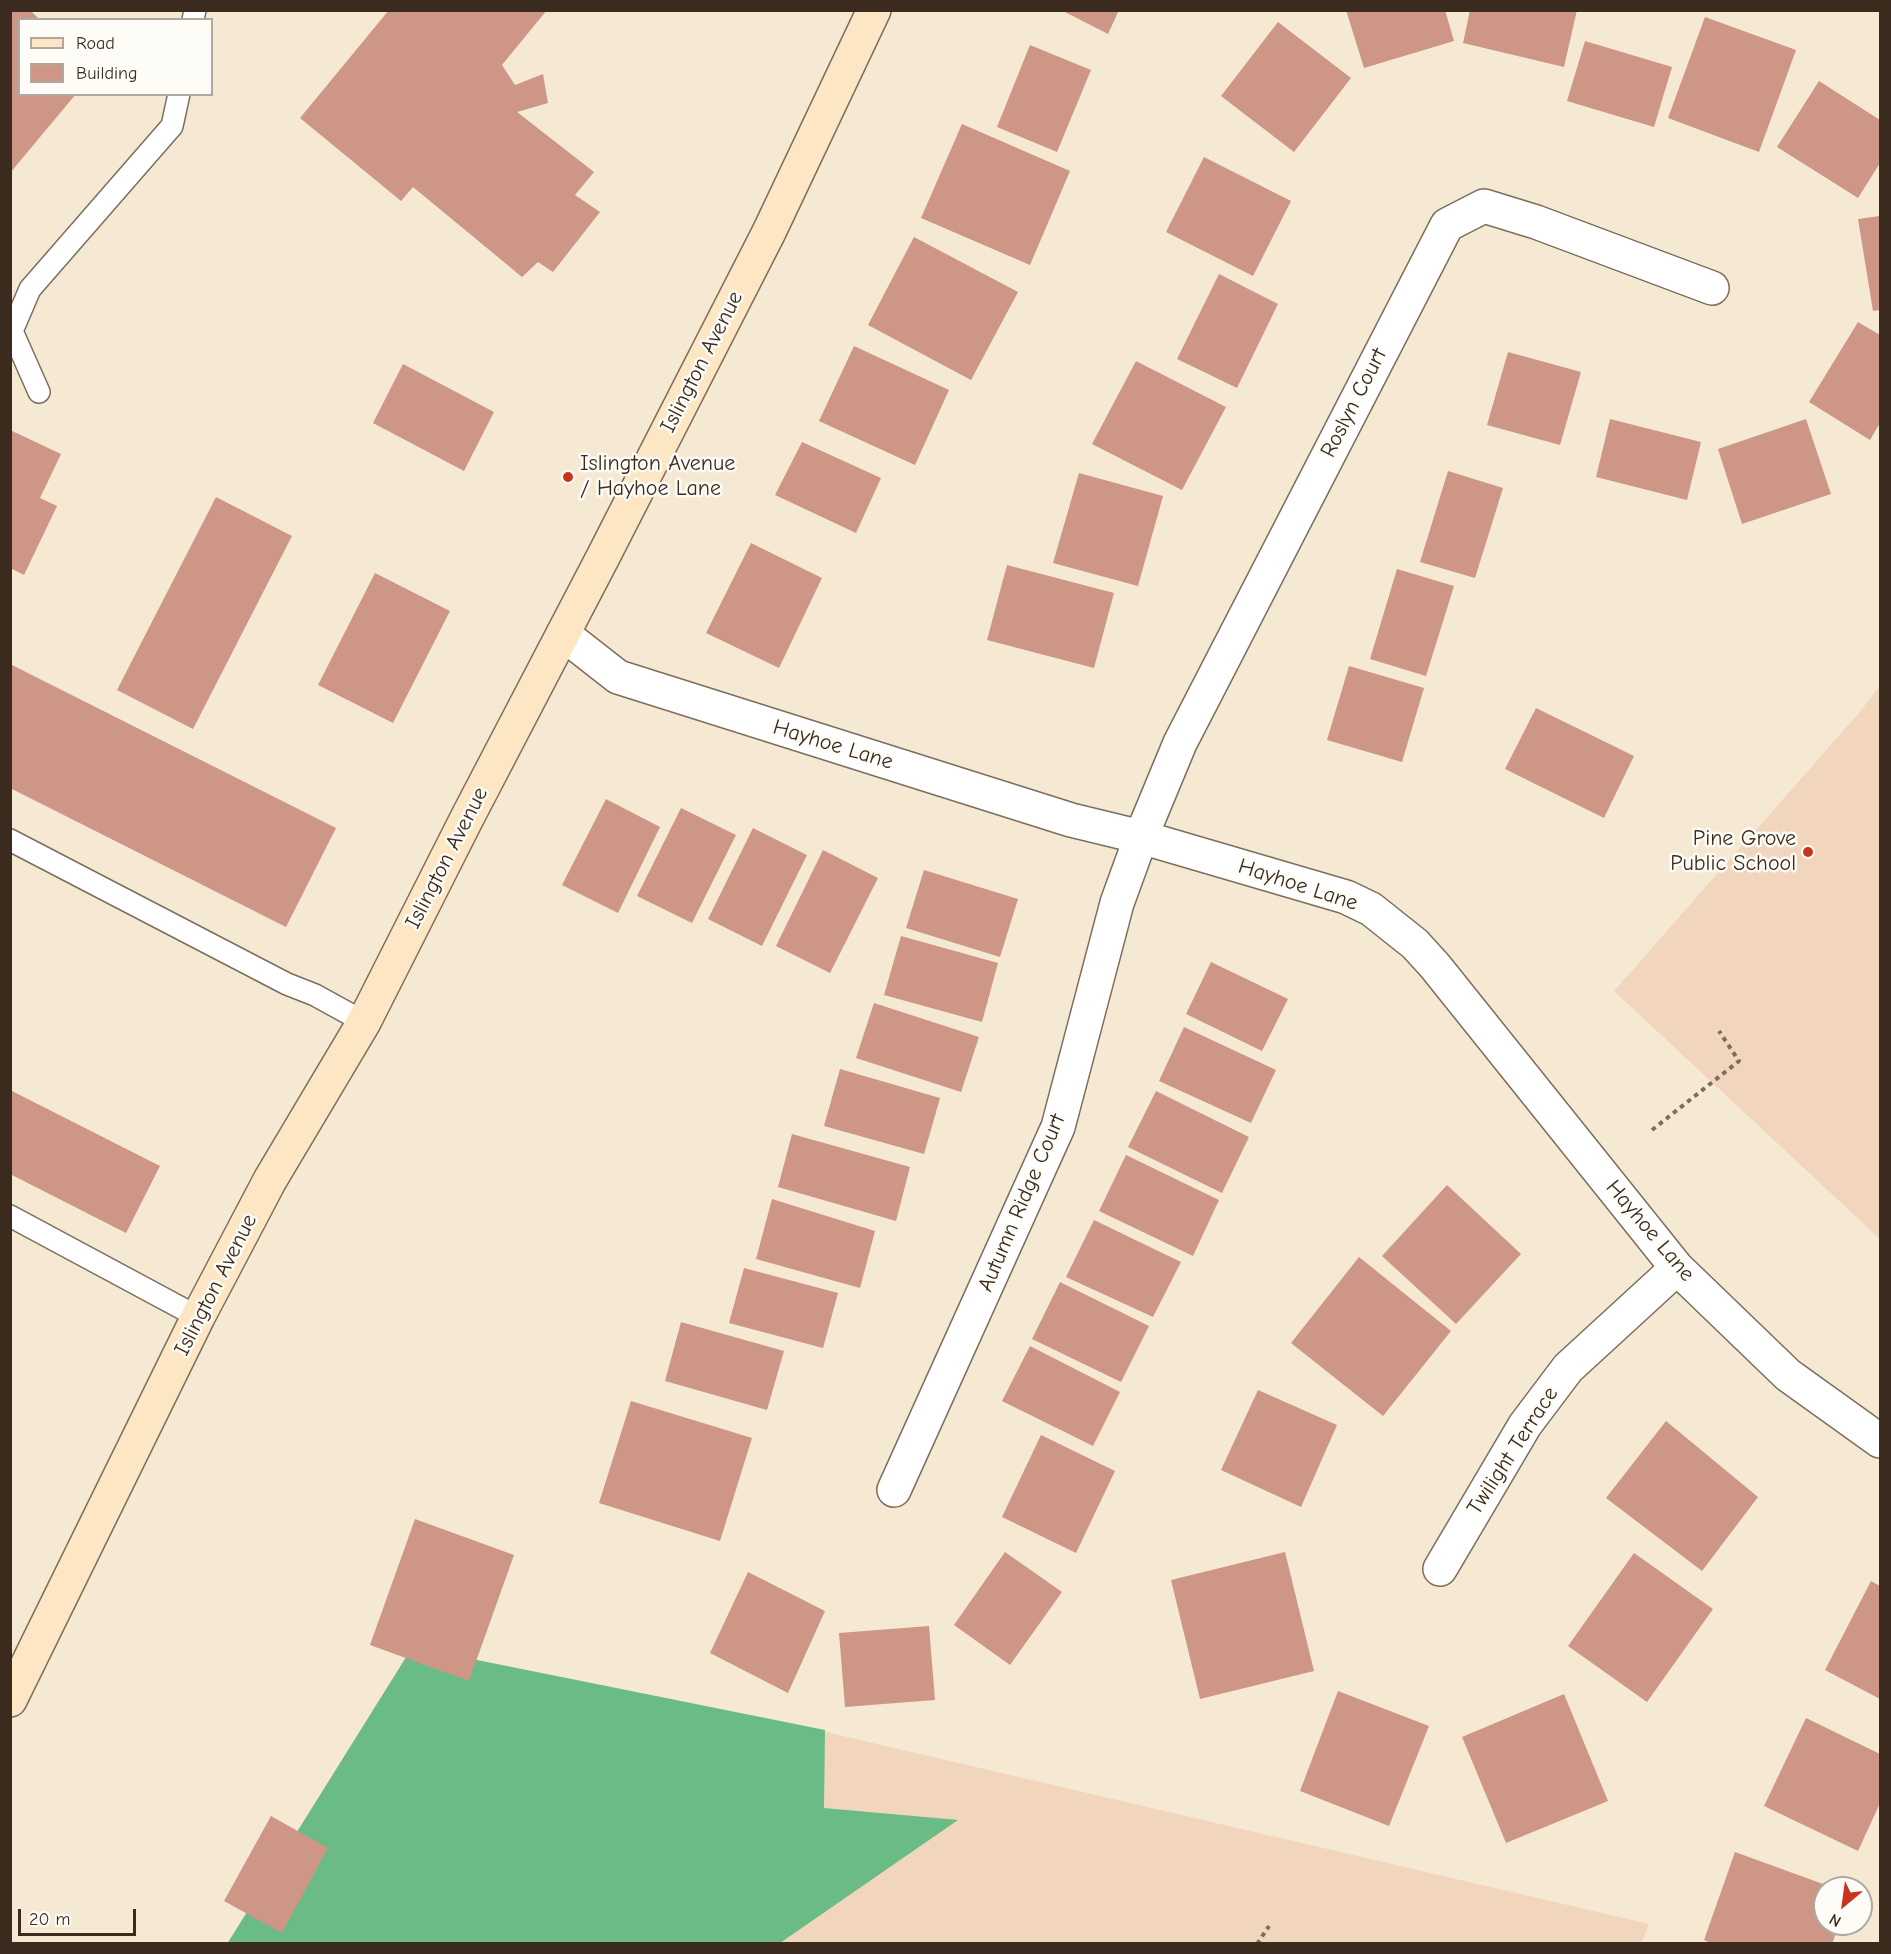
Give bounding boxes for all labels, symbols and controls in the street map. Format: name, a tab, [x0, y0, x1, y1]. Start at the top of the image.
legend	[18, 18, 213, 96]
text: Road	[76, 33, 115, 54]
text: Building	[76, 63, 138, 84]
street label: Islington Avenue	[655, 287, 749, 437]
street label: Roslyn Court	[1315, 344, 1393, 462]
place label: Islington Avenue / Hayhoe Lane	[580, 451, 735, 502]
marker: Islington Avenue / Hayhoe Lane	[561, 470, 575, 484]
street label: Hayhoe Lane	[770, 714, 896, 776]
street label: Islington Avenue	[400, 783, 494, 933]
place label: Pine Grove Public School	[1670, 826, 1796, 878]
marker: Pine Grove Public School	[1801, 845, 1815, 859]
street label: Hayhoe Lane	[1235, 853, 1361, 917]
street label: Autumn Ridge Court	[973, 1110, 1071, 1296]
street label: Hayhoe Lane	[1600, 1175, 1700, 1287]
street label: Islington Avenue	[169, 1210, 263, 1360]
street label: Twilight Terrace	[1462, 1382, 1564, 1520]
north arrow	[1813, 1876, 1873, 1936]
scale bar	[21, 1897, 140, 1935]
text: 20 m	[29, 1909, 70, 1930]
text: N	[1826, 1910, 1844, 1930]

